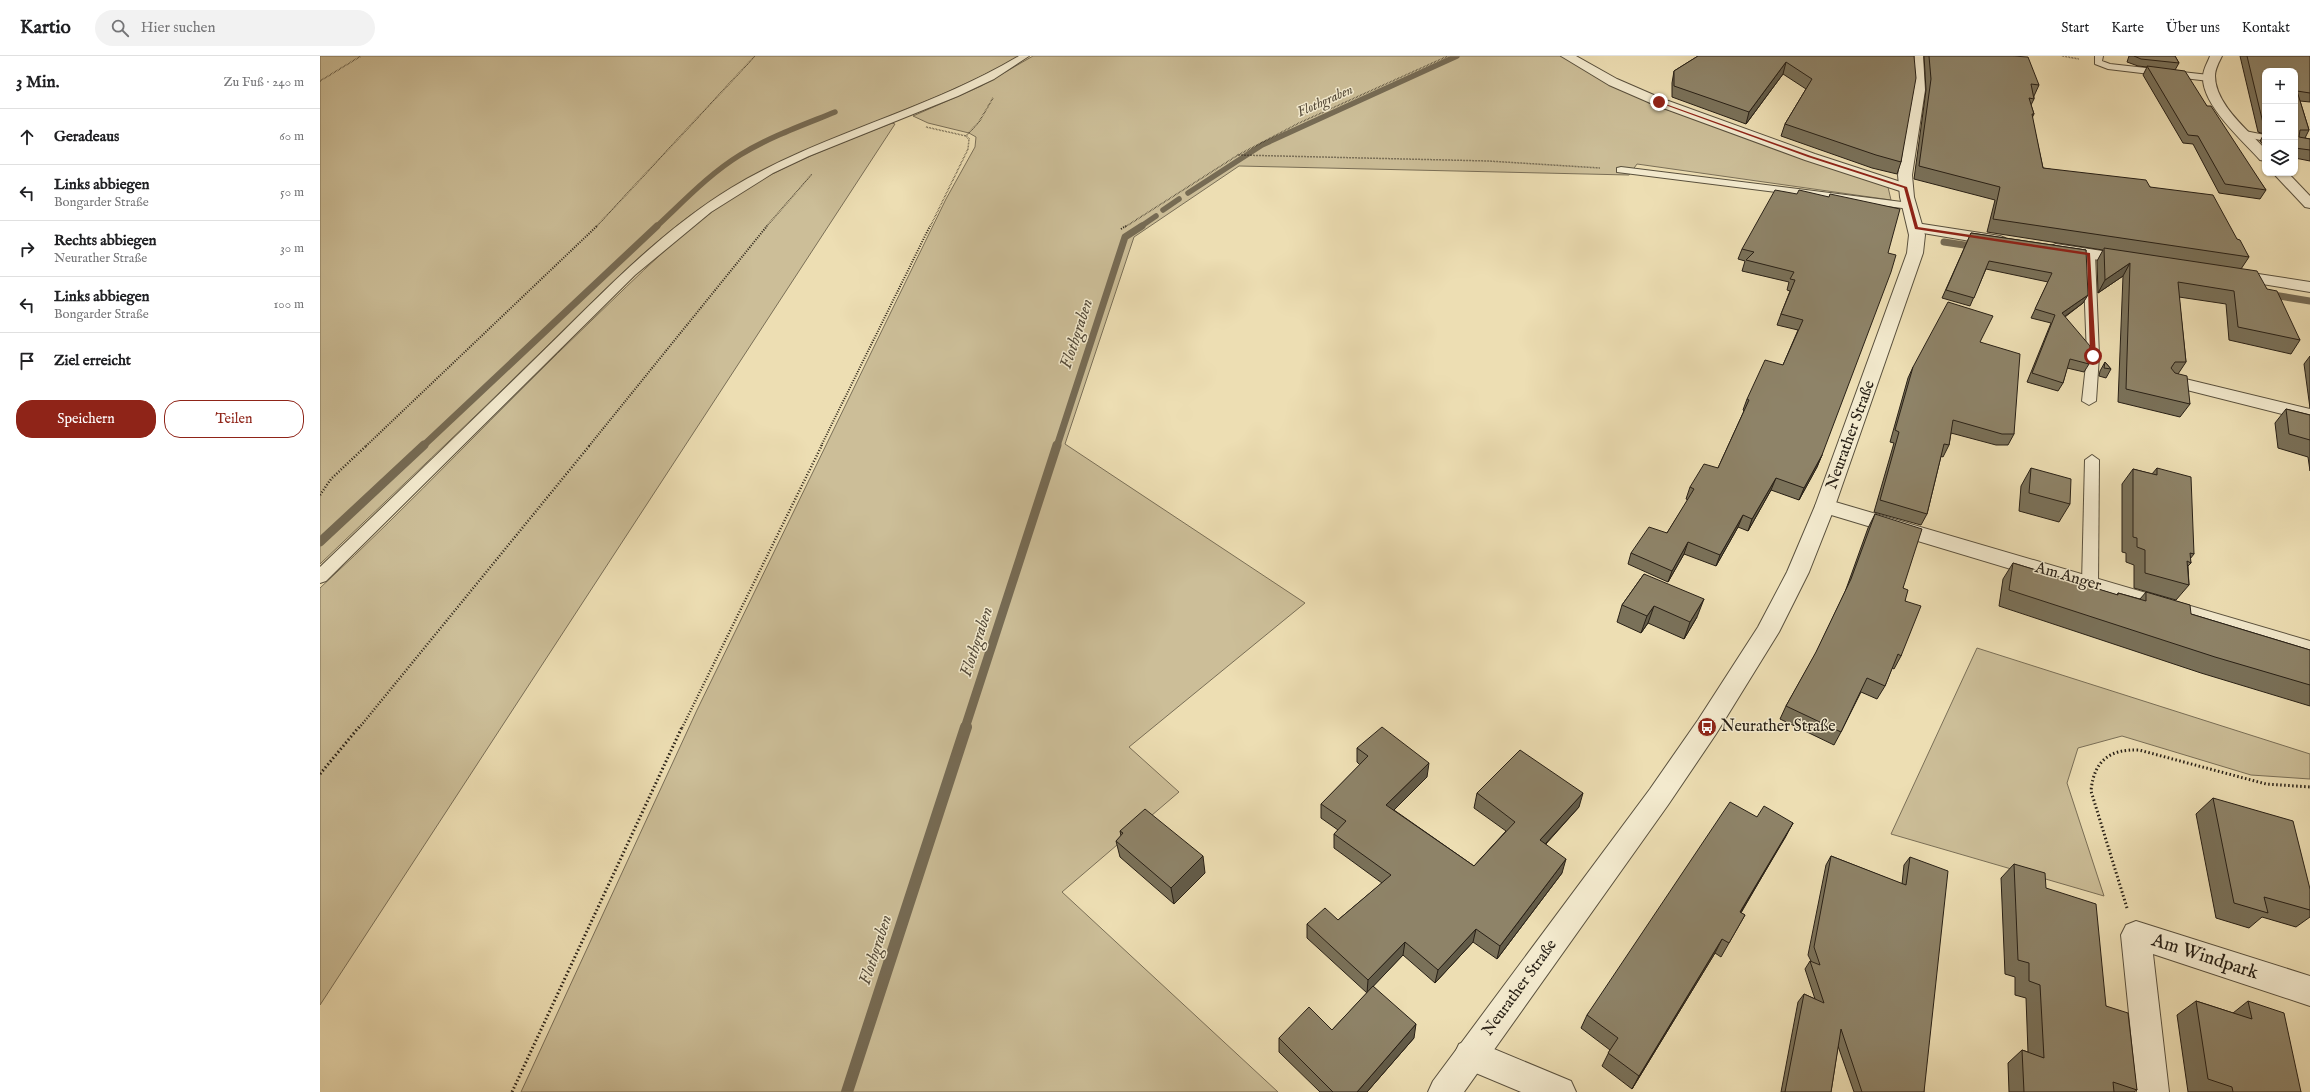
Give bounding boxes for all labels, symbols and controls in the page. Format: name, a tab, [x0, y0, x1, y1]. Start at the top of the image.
search box	[95, 10, 375, 46]
text: Kartio	[20, 16, 71, 40]
icon: search	[109, 17, 131, 39]
text: Hier suchen	[141, 18, 216, 37]
text: Start	[2061, 19, 2089, 37]
text: Karte	[2111, 19, 2144, 37]
text: Über uns	[2166, 19, 2220, 37]
text: Kontakt	[2242, 19, 2290, 37]
map controls	[2262, 68, 2298, 176]
button: +	[2262, 68, 2298, 104]
text: 3 Min.	[16, 72, 59, 93]
text: Zu Fuß · 240 m	[223, 74, 304, 91]
water label: Flothgraben	[1294, 81, 1356, 122]
route end	[1650, 93, 1668, 111]
button: −	[2262, 104, 2298, 140]
icon: ahead	[16, 126, 38, 148]
text: Geradeaus	[54, 127, 119, 146]
text: 60 m	[279, 128, 304, 145]
button: layers	[2262, 140, 2298, 176]
text: Links abbiegen	[54, 175, 150, 194]
icon: left	[16, 182, 38, 204]
text: 50 m	[280, 184, 304, 201]
text: Bongarder Straße	[54, 194, 149, 211]
text: Rechts abbiegen	[54, 231, 157, 250]
icon: right	[16, 238, 38, 260]
text: 30 m	[280, 240, 304, 257]
text: Neurather Straße	[54, 250, 147, 267]
text: Links abbiegen	[54, 287, 150, 306]
icon: left	[16, 294, 38, 316]
text: 100 m	[274, 296, 304, 313]
water label: Flothgraben	[1056, 296, 1098, 372]
text: Bongarder Straße	[54, 306, 149, 323]
route start	[2084, 347, 2102, 365]
icon: arrive	[16, 350, 38, 372]
text: Ziel erreicht	[54, 351, 131, 370]
street label: Neurather Straße	[1822, 378, 1880, 492]
button: Speichern	[16, 400, 156, 438]
button: Teilen	[164, 400, 304, 438]
street label: Am Anger	[2032, 558, 2104, 596]
water label: Flothgraben	[956, 604, 998, 680]
bus stop icon: Neurather Straße	[1696, 716, 1718, 738]
place label: Neurather Straße	[1721, 717, 1836, 737]
water label: Flothgraben	[855, 912, 897, 988]
street label: Am Windpark	[2148, 928, 2262, 986]
street label: Neurather Straße	[1478, 936, 1562, 1040]

